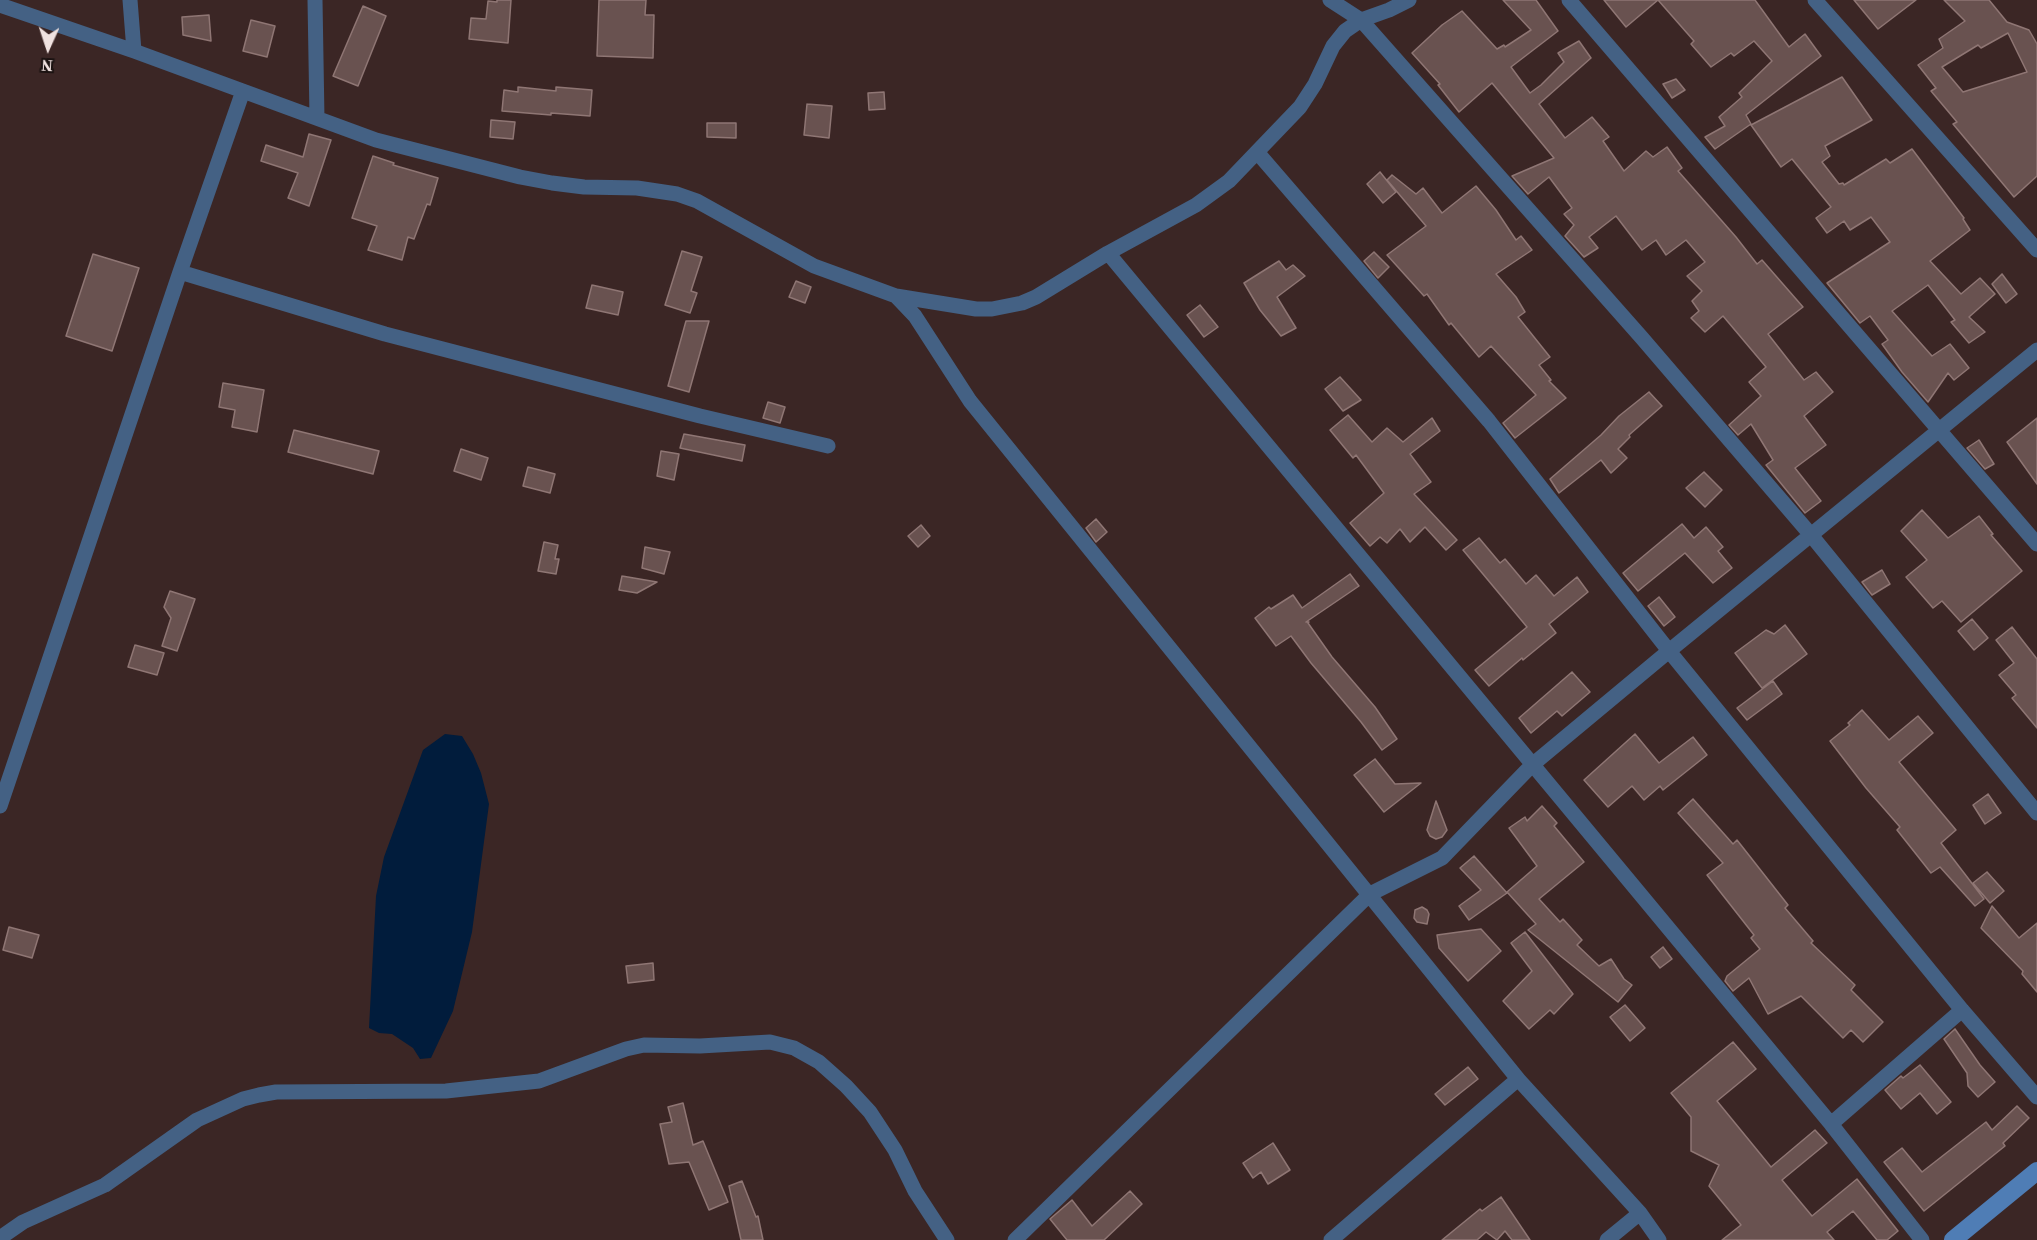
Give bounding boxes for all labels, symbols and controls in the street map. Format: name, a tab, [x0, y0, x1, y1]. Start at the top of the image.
north arrow	[18, 18, 78, 78]
text: N	[41, 55, 53, 77]

